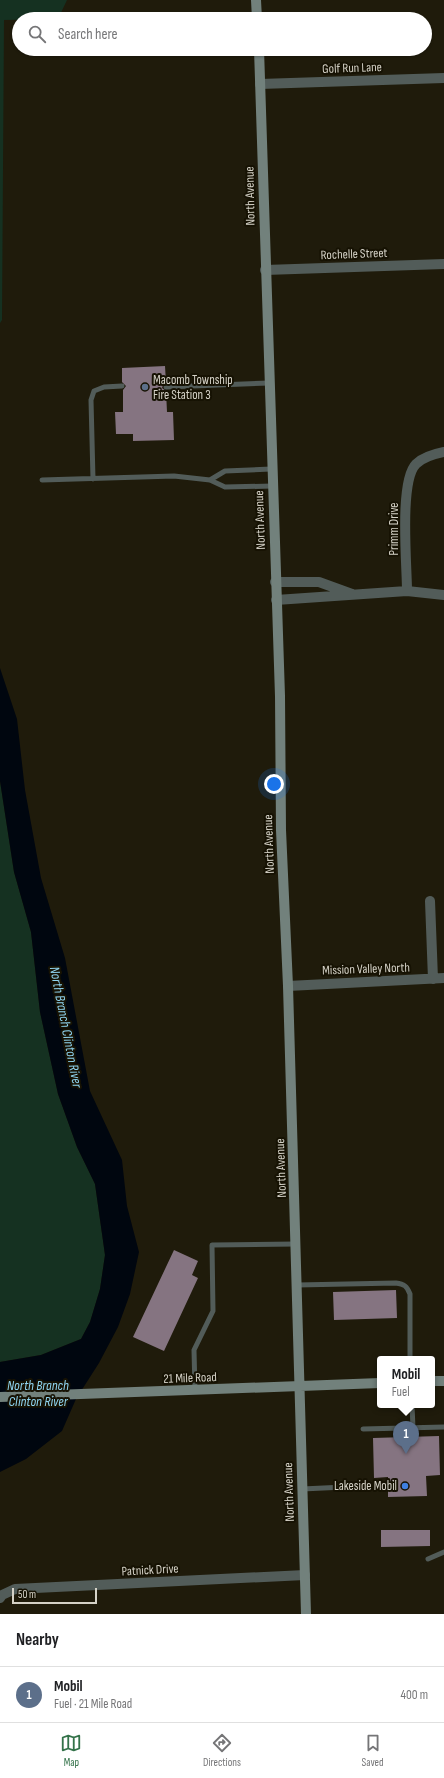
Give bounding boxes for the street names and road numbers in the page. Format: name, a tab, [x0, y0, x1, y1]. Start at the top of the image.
street label: Golf Run Lane	[322, 59, 382, 77]
street label: North Avenue	[241, 166, 259, 226]
street label: Rochelle Street	[320, 245, 388, 263]
street label: North Avenue	[251, 490, 269, 550]
street label: Primm Drive	[386, 502, 402, 556]
street label: North Avenue	[260, 814, 278, 874]
street label: Mission Valley North	[322, 959, 410, 979]
street label: North Avenue	[272, 1138, 290, 1198]
street label: 21 Mile Road	[163, 1369, 217, 1387]
street label: North Avenue	[280, 1462, 298, 1522]
street label: Patnick Drive	[121, 1561, 179, 1579]

